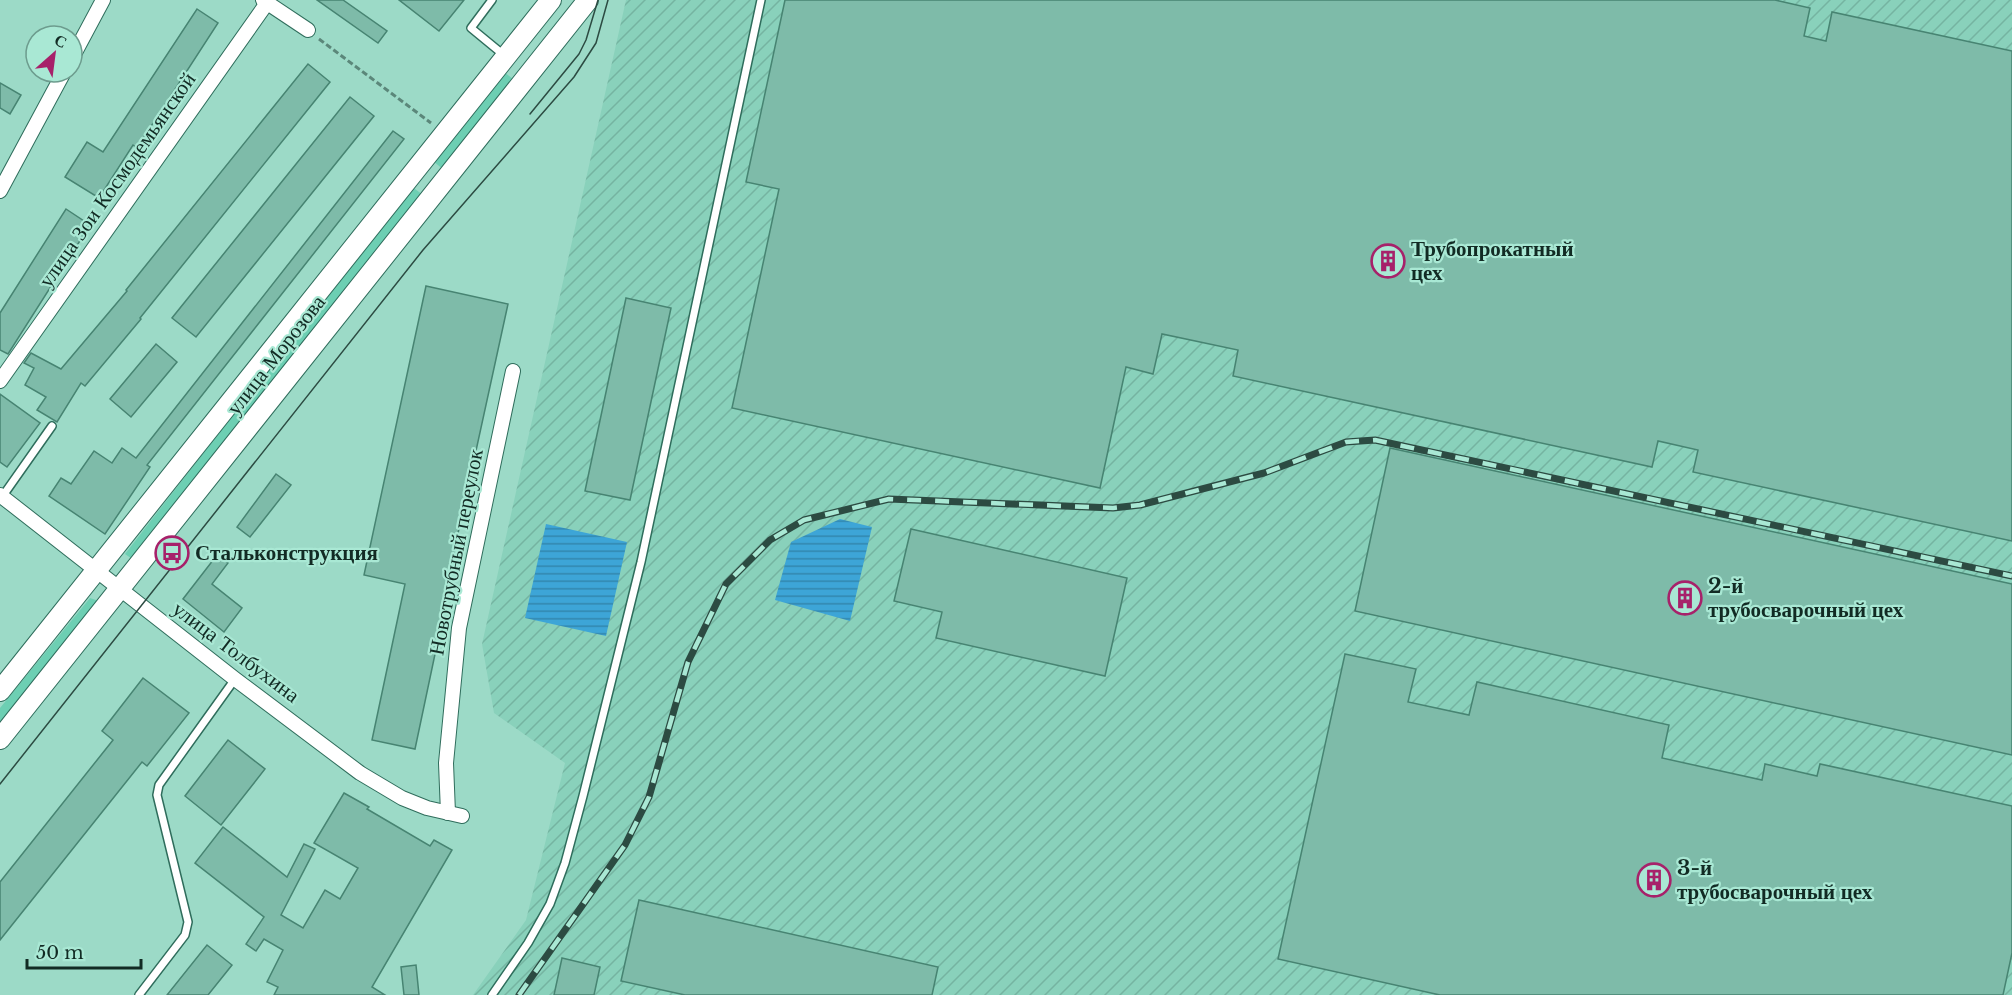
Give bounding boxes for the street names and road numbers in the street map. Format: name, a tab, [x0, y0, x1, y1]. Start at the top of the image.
street label: улица Зои Космодемьянской	[33, 67, 201, 293]
street label: улица Морозова	[221, 289, 331, 420]
street label: Новотрубный переулок	[423, 446, 489, 657]
street label: улица Толбухина	[167, 596, 305, 709]

